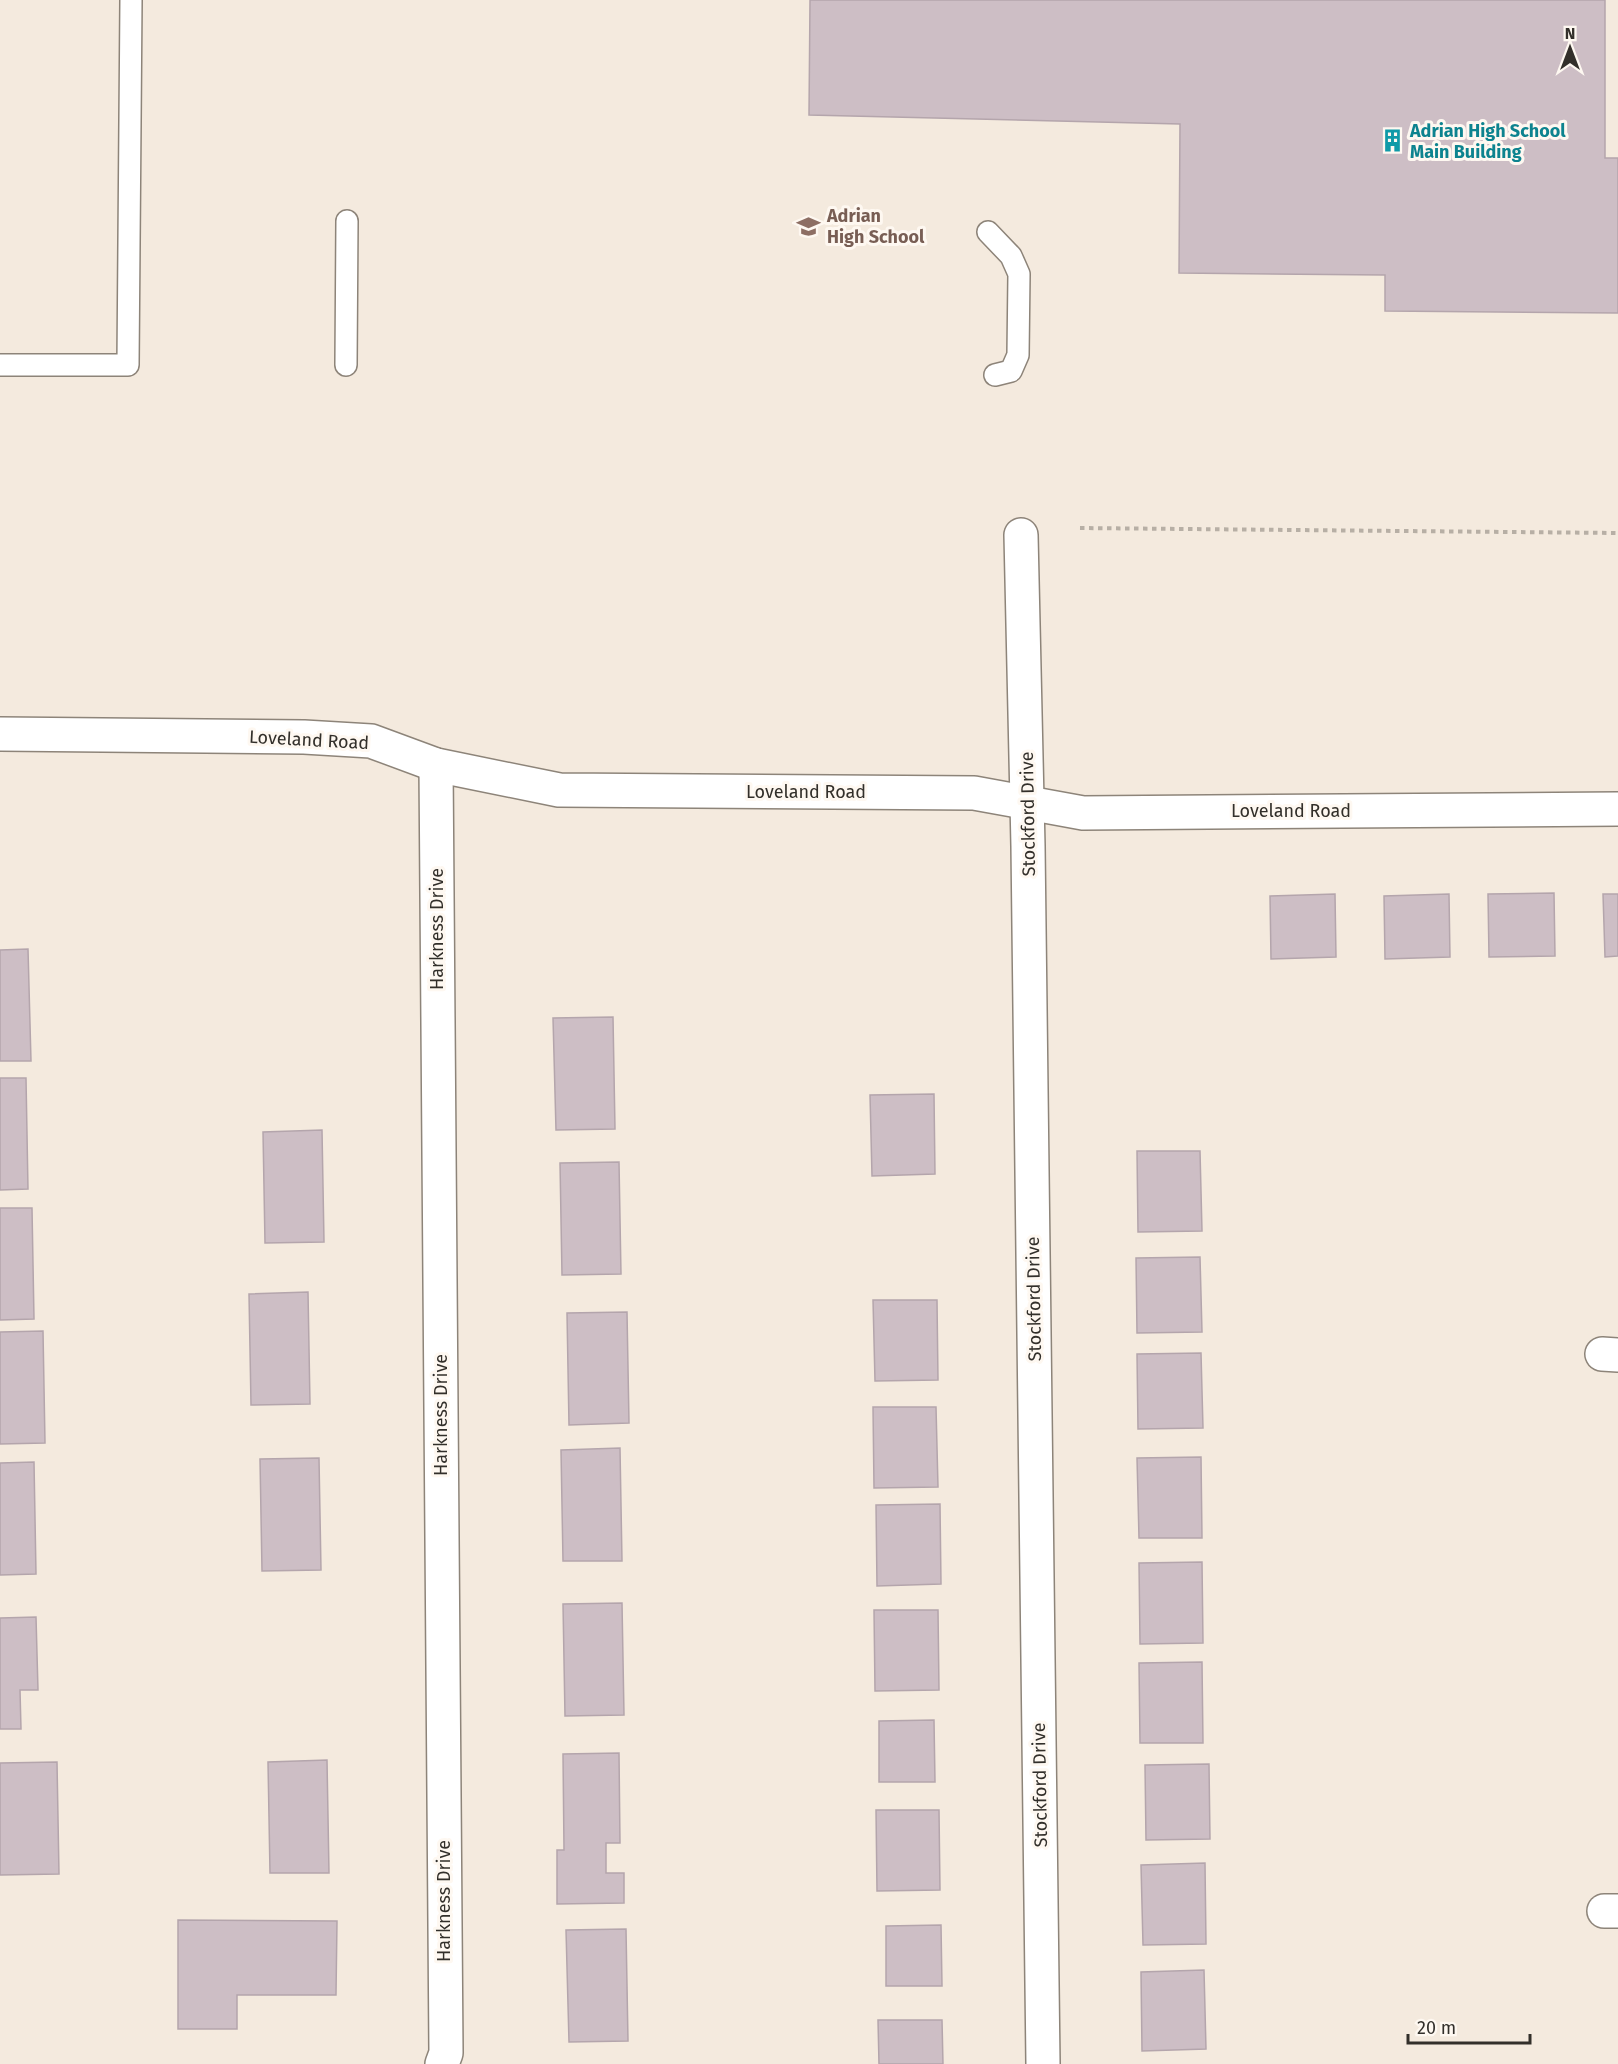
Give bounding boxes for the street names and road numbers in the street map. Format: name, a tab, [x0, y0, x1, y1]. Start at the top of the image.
street label: Loveland Road	[248, 726, 370, 754]
street label: Stockford Drive	[1016, 751, 1040, 877]
street label: Loveland Road	[746, 781, 866, 803]
street label: Loveland Road	[1231, 800, 1351, 822]
street label: Harkness Drive	[426, 868, 448, 990]
street label: Stockford Drive	[1022, 1236, 1046, 1362]
street label: Harkness Drive	[430, 1354, 452, 1476]
street label: Stockford Drive	[1028, 1722, 1052, 1848]
street label: Harkness Drive	[433, 1840, 455, 1962]

